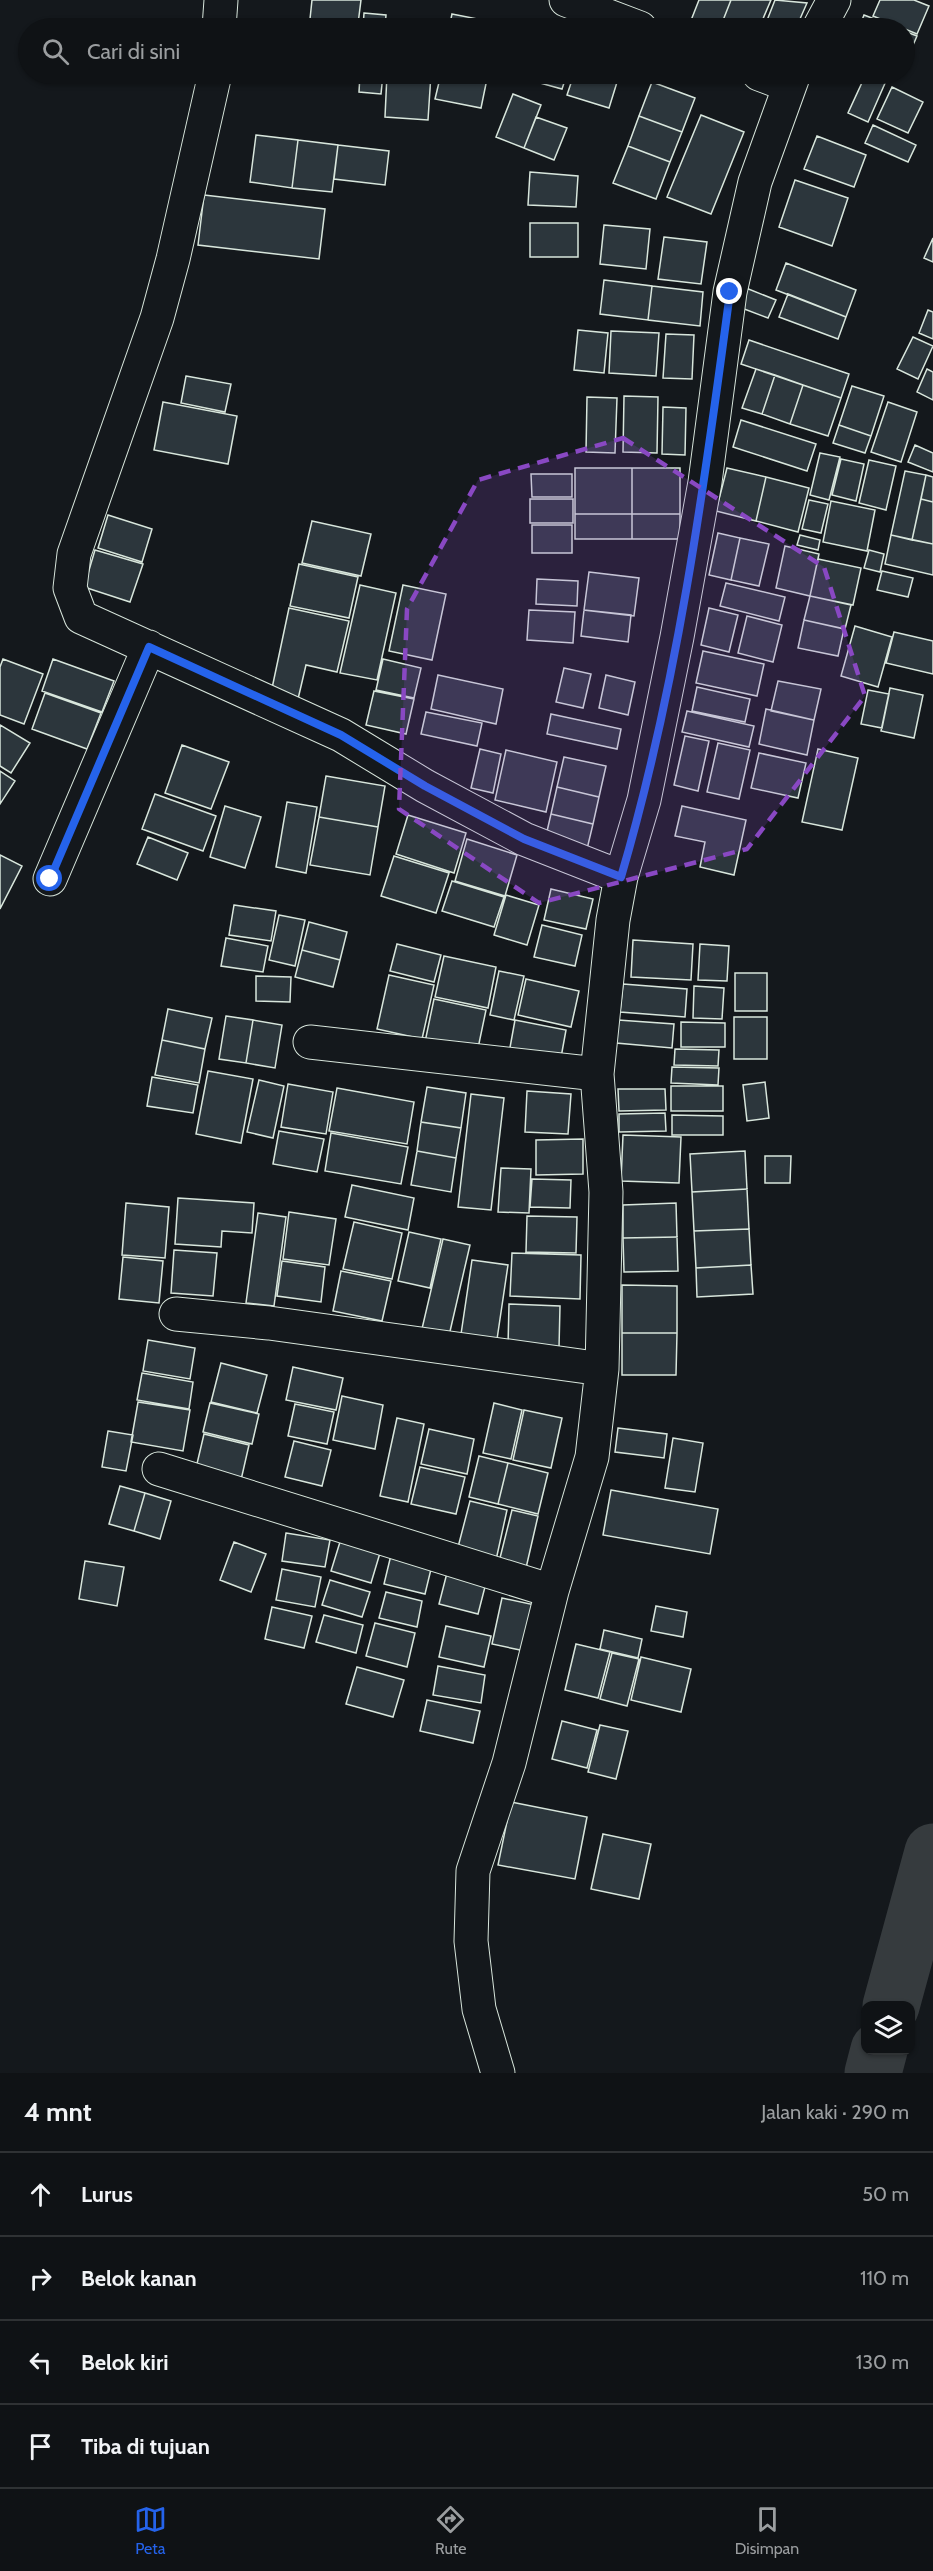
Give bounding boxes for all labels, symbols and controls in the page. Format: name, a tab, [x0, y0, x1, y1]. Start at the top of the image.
search box	[18, 18, 915, 84]
icon: search	[39, 35, 72, 68]
text: Cari di sini	[87, 38, 180, 65]
route end	[716, 278, 742, 304]
route start	[36, 865, 62, 891]
map controls	[861, 2001, 915, 2055]
button: layers	[861, 2001, 915, 2055]
text: 4 mnt	[24, 2096, 92, 2128]
text: Jalan kaki · 290 m	[761, 2100, 909, 2124]
icon: ahead	[24, 2178, 57, 2211]
text: Lurus	[81, 2181, 133, 2208]
text: 50 m	[862, 2182, 909, 2206]
icon: right	[24, 2262, 57, 2295]
text: Belok kanan	[81, 2265, 197, 2292]
text: 110 m	[860, 2266, 909, 2290]
icon: left	[24, 2346, 57, 2379]
text: Belok kiri	[81, 2349, 168, 2376]
text: 130 m	[856, 2350, 909, 2374]
icon: arrive	[24, 2430, 57, 2463]
text: Tiba di tujuan	[81, 2433, 210, 2460]
tab: Peta	[134, 2503, 167, 2558]
tab: Rute	[434, 2503, 467, 2558]
tab: Disimpan	[735, 2503, 799, 2558]

